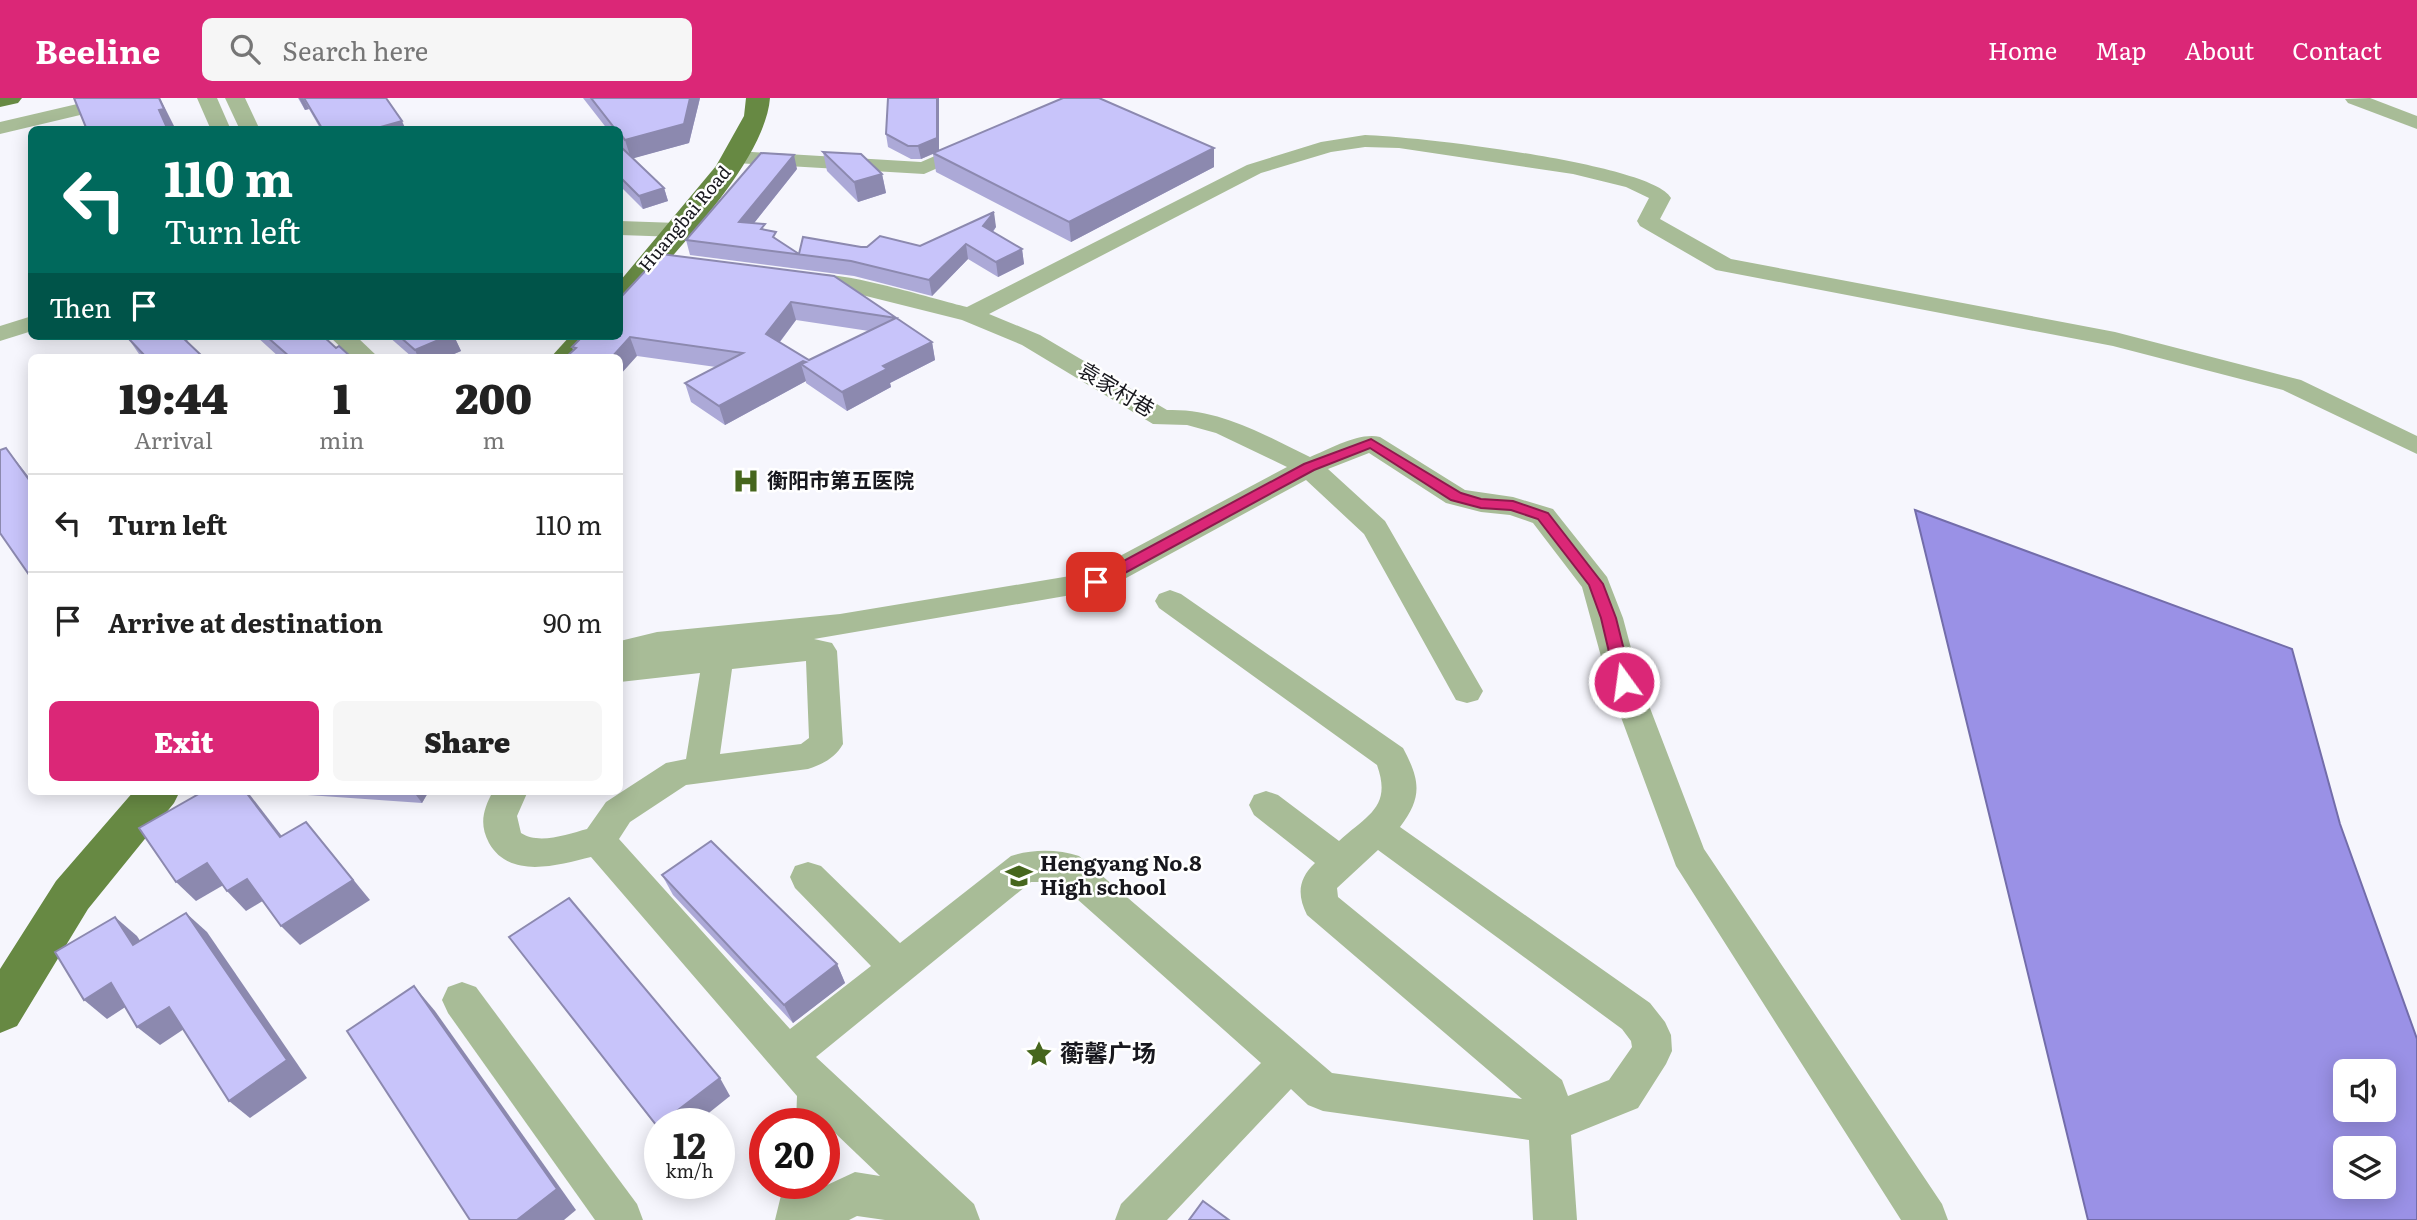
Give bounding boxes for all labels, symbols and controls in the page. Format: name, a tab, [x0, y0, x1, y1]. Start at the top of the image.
search box	[202, 18, 692, 81]
text: Beeline	[35, 25, 160, 74]
icon: search	[226, 30, 264, 68]
text: Search here	[282, 30, 428, 69]
text: Home	[1988, 32, 2057, 67]
text: Map	[2095, 32, 2146, 67]
text: About	[2184, 32, 2254, 67]
text: Contact	[2292, 32, 2382, 67]
text: 110 m	[164, 139, 293, 212]
icon: left	[49, 154, 140, 245]
street label: Huangbai Road	[631, 159, 736, 277]
text: Turn left	[164, 206, 301, 254]
text: Then	[49, 287, 111, 326]
icon: arrive	[125, 287, 163, 325]
street label: 袁家村巷	[1073, 353, 1161, 423]
text: 19:44	[119, 365, 228, 427]
text: 1	[333, 365, 350, 427]
text: 200	[455, 365, 532, 427]
text: Arrival	[134, 422, 213, 456]
text: min	[319, 422, 364, 456]
text: m	[482, 422, 505, 456]
place label: 衡阳市第五医院	[767, 463, 914, 494]
hospital icon: 衡阳市第五医院	[731, 466, 761, 496]
icon: left	[49, 504, 87, 542]
text: Turn left	[108, 504, 227, 543]
text: 110 m	[535, 504, 602, 543]
pin	[1066, 552, 1126, 612]
icon: arrive	[1077, 563, 1115, 601]
icon: arrive	[49, 602, 87, 640]
text: Arrive at destination	[108, 602, 383, 641]
text: 90 m	[543, 602, 602, 641]
position arrow	[1587, 645, 1661, 719]
button: Exit	[49, 701, 319, 781]
button: Share	[333, 701, 602, 781]
place label: Hengyang No.8 High school	[1040, 846, 1202, 901]
school or university icon: Hengyang No.8 High school	[1004, 861, 1034, 891]
place label: 蘅馨广场	[1060, 1034, 1156, 1069]
place icon: 蘅馨广场	[1024, 1039, 1054, 1069]
map controls	[2333, 1059, 2396, 1199]
button: sound	[2333, 1059, 2396, 1122]
speed limit sign: 20	[749, 1108, 840, 1199]
text: 12	[673, 1118, 706, 1170]
button: layers	[2333, 1136, 2396, 1199]
text: km/h	[666, 1157, 713, 1184]

